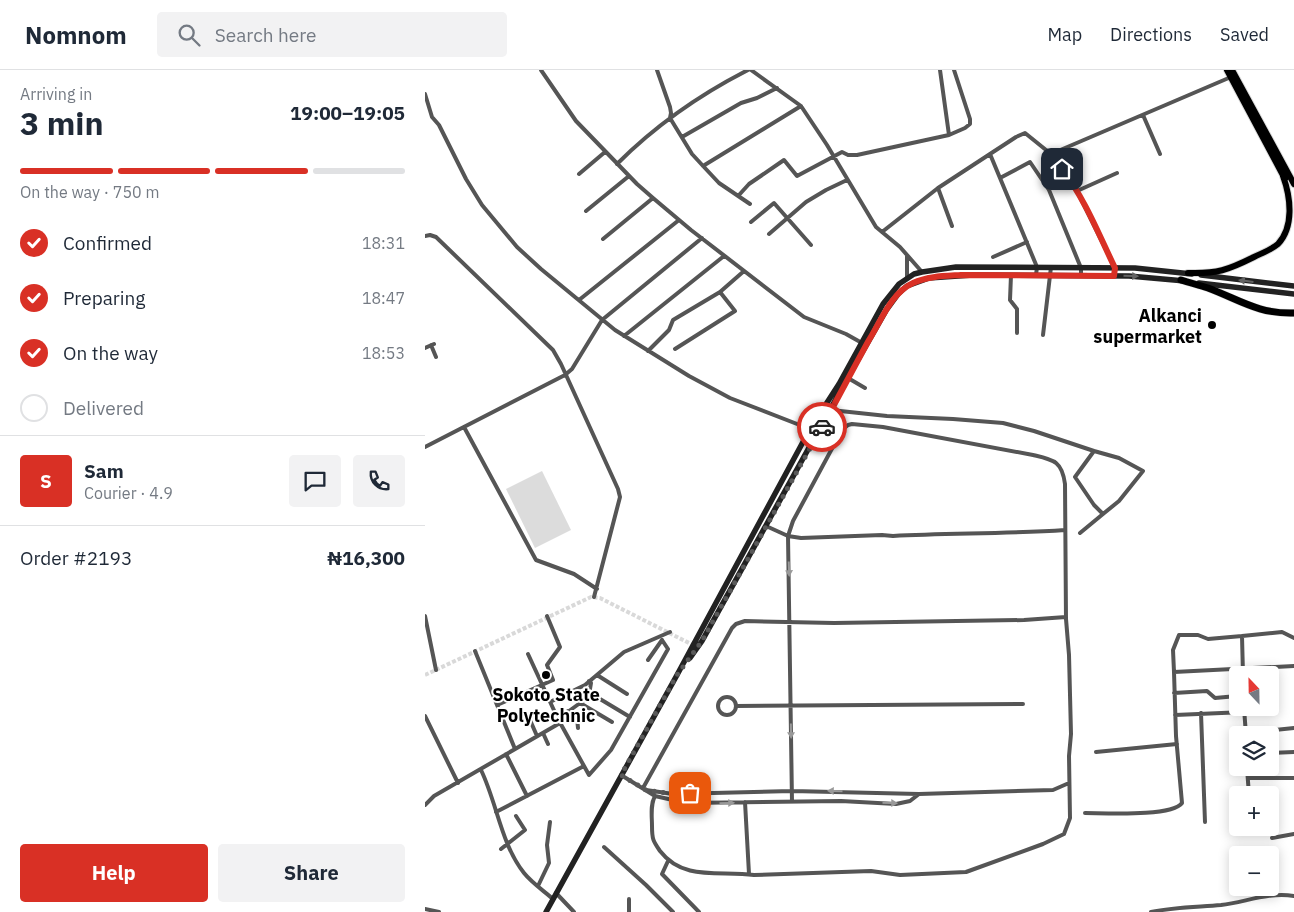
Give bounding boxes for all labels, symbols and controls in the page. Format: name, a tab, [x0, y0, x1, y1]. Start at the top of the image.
search box	[157, 12, 507, 57]
text: Nomnom	[25, 19, 127, 51]
icon: search	[175, 21, 203, 49]
text: Search here	[215, 23, 317, 47]
text: Map	[1047, 23, 1082, 46]
text: Directions	[1110, 23, 1192, 46]
text: Saved	[1220, 23, 1269, 46]
text: Arriving in	[20, 84, 92, 104]
text: 19:00–19:05	[290, 101, 405, 125]
text: 3 min	[20, 102, 104, 144]
pin	[1041, 148, 1083, 190]
icon: home	[1048, 155, 1076, 183]
text: On the way · 750 m	[20, 182, 159, 202]
icon: check	[20, 229, 48, 257]
text: Confirmed	[63, 231, 152, 255]
text: 18:31	[362, 233, 405, 253]
one-way arrow	[1123, 273, 1139, 281]
one-way arrow	[1237, 276, 1253, 284]
icon: check	[20, 284, 48, 312]
text: Preparing	[63, 286, 145, 310]
text: 18:47	[362, 288, 405, 308]
place label: Alkanci supermarket	[1093, 304, 1202, 348]
marker: Alkanci supermarket	[1206, 319, 1218, 331]
icon: check	[20, 339, 48, 367]
text: On the way	[63, 341, 158, 365]
text: 18:53	[362, 343, 405, 363]
text: Delivered	[63, 396, 144, 420]
courier	[797, 402, 847, 452]
icon: car	[808, 413, 836, 441]
button: chat	[289, 455, 341, 507]
button: phone	[353, 455, 405, 507]
text: Sam	[84, 459, 124, 483]
text: S	[40, 469, 52, 493]
text: Courier · 4.9	[84, 483, 173, 503]
text: Order #2193	[20, 546, 132, 570]
text: ₦16,300	[327, 546, 405, 570]
one-way arrow	[785, 561, 793, 577]
north arrow	[1229, 666, 1279, 716]
map controls	[1229, 666, 1279, 896]
marker: Sokoto State Polytechnic	[540, 669, 552, 681]
place label: Sokoto State Polytechnic	[492, 683, 600, 727]
one-way arrow	[787, 723, 795, 739]
button: layers	[1229, 726, 1279, 776]
pin	[669, 772, 711, 814]
icon: bag	[676, 779, 704, 807]
button: +	[1229, 786, 1279, 836]
one-way arrow	[827, 787, 843, 795]
one-way arrow	[720, 798, 736, 806]
one-way arrow	[882, 800, 898, 808]
button: Help	[20, 844, 208, 902]
button: Share	[218, 844, 405, 902]
button: −	[1229, 846, 1279, 896]

